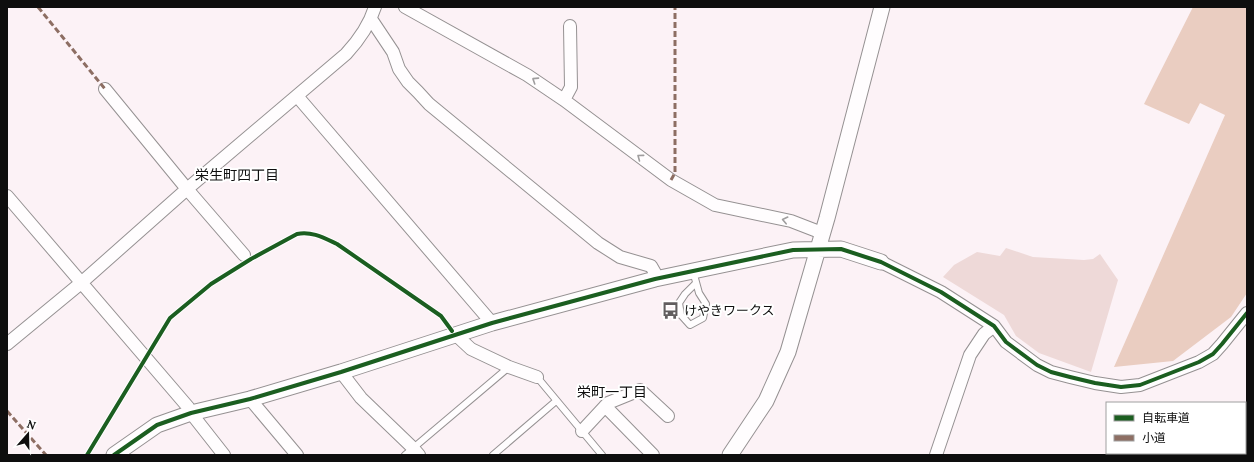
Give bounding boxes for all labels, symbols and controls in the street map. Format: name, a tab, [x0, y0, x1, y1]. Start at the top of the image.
one-way arrow	[532, 78, 539, 85]
one-way arrow	[638, 154, 645, 161]
district label: 栄生町四丁目	[195, 166, 279, 184]
one-way arrow	[782, 216, 789, 225]
bus stop icon: けやきワークス	[661, 300, 681, 320]
place label: けやきワークス	[684, 302, 775, 319]
district label: 栄町一丁目	[577, 383, 647, 401]
legend	[1106, 402, 1246, 454]
text: 自転車道	[1142, 410, 1190, 425]
north arrow	[8, 414, 48, 454]
text: N	[25, 417, 38, 433]
text: 小道	[1142, 430, 1166, 445]

